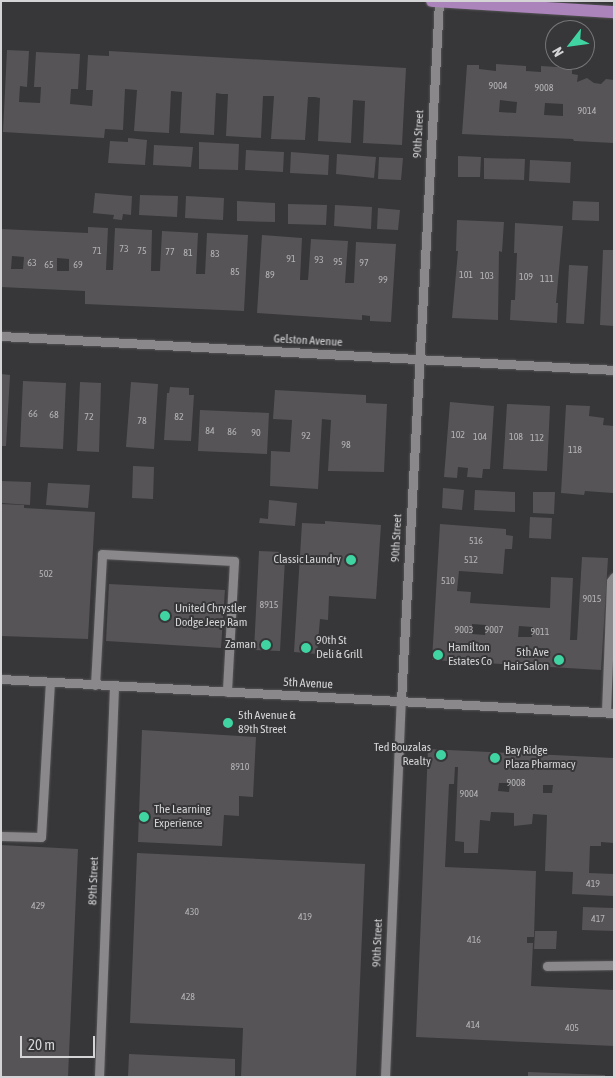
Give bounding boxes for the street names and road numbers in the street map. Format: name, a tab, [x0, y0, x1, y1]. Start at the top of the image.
street label: 90th Street	[411, 109, 427, 159]
street label: Gelston Avenue	[273, 332, 343, 350]
street label: 90th Street	[389, 513, 405, 563]
street label: 5th Avenue	[283, 676, 333, 692]
street label: 89th Street	[86, 856, 102, 906]
street label: 90th Street	[370, 918, 386, 968]

